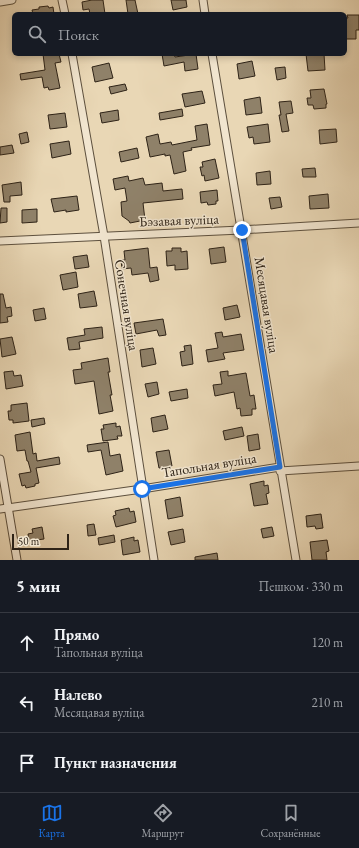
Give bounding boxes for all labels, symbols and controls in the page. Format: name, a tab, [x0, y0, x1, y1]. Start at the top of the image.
search box	[12, 12, 347, 56]
icon: search	[26, 23, 48, 45]
text: Поиск	[58, 25, 99, 44]
street label: Бэзавая вуліца	[139, 210, 220, 230]
route end	[233, 221, 251, 239]
street label: Месяцавая вуліца	[251, 256, 284, 355]
street label: Сонечная вуліца	[111, 258, 143, 352]
street label: Тапольная вуліца	[160, 449, 258, 481]
route start	[133, 480, 151, 498]
scale bar	[12, 532, 69, 551]
text: 50 m	[18, 534, 39, 548]
text: 5 мин	[16, 575, 60, 597]
text: Пешком · 330 m	[259, 578, 343, 595]
text: Прямо	[54, 625, 99, 644]
icon: ahead	[16, 632, 38, 654]
text: 120 m	[312, 634, 343, 651]
text: Тапольная вуліца	[54, 644, 143, 661]
text: Налево	[54, 685, 102, 704]
icon: left	[16, 692, 38, 714]
text: 210 m	[312, 694, 343, 711]
text: Месяцавая вуліца	[54, 704, 144, 721]
icon: arrive	[16, 752, 38, 774]
text: Пункт назначения	[54, 753, 177, 772]
tab: Карта	[38, 802, 65, 840]
tab: Маршрут	[142, 802, 184, 840]
tab: Сохранённые	[261, 802, 321, 840]

